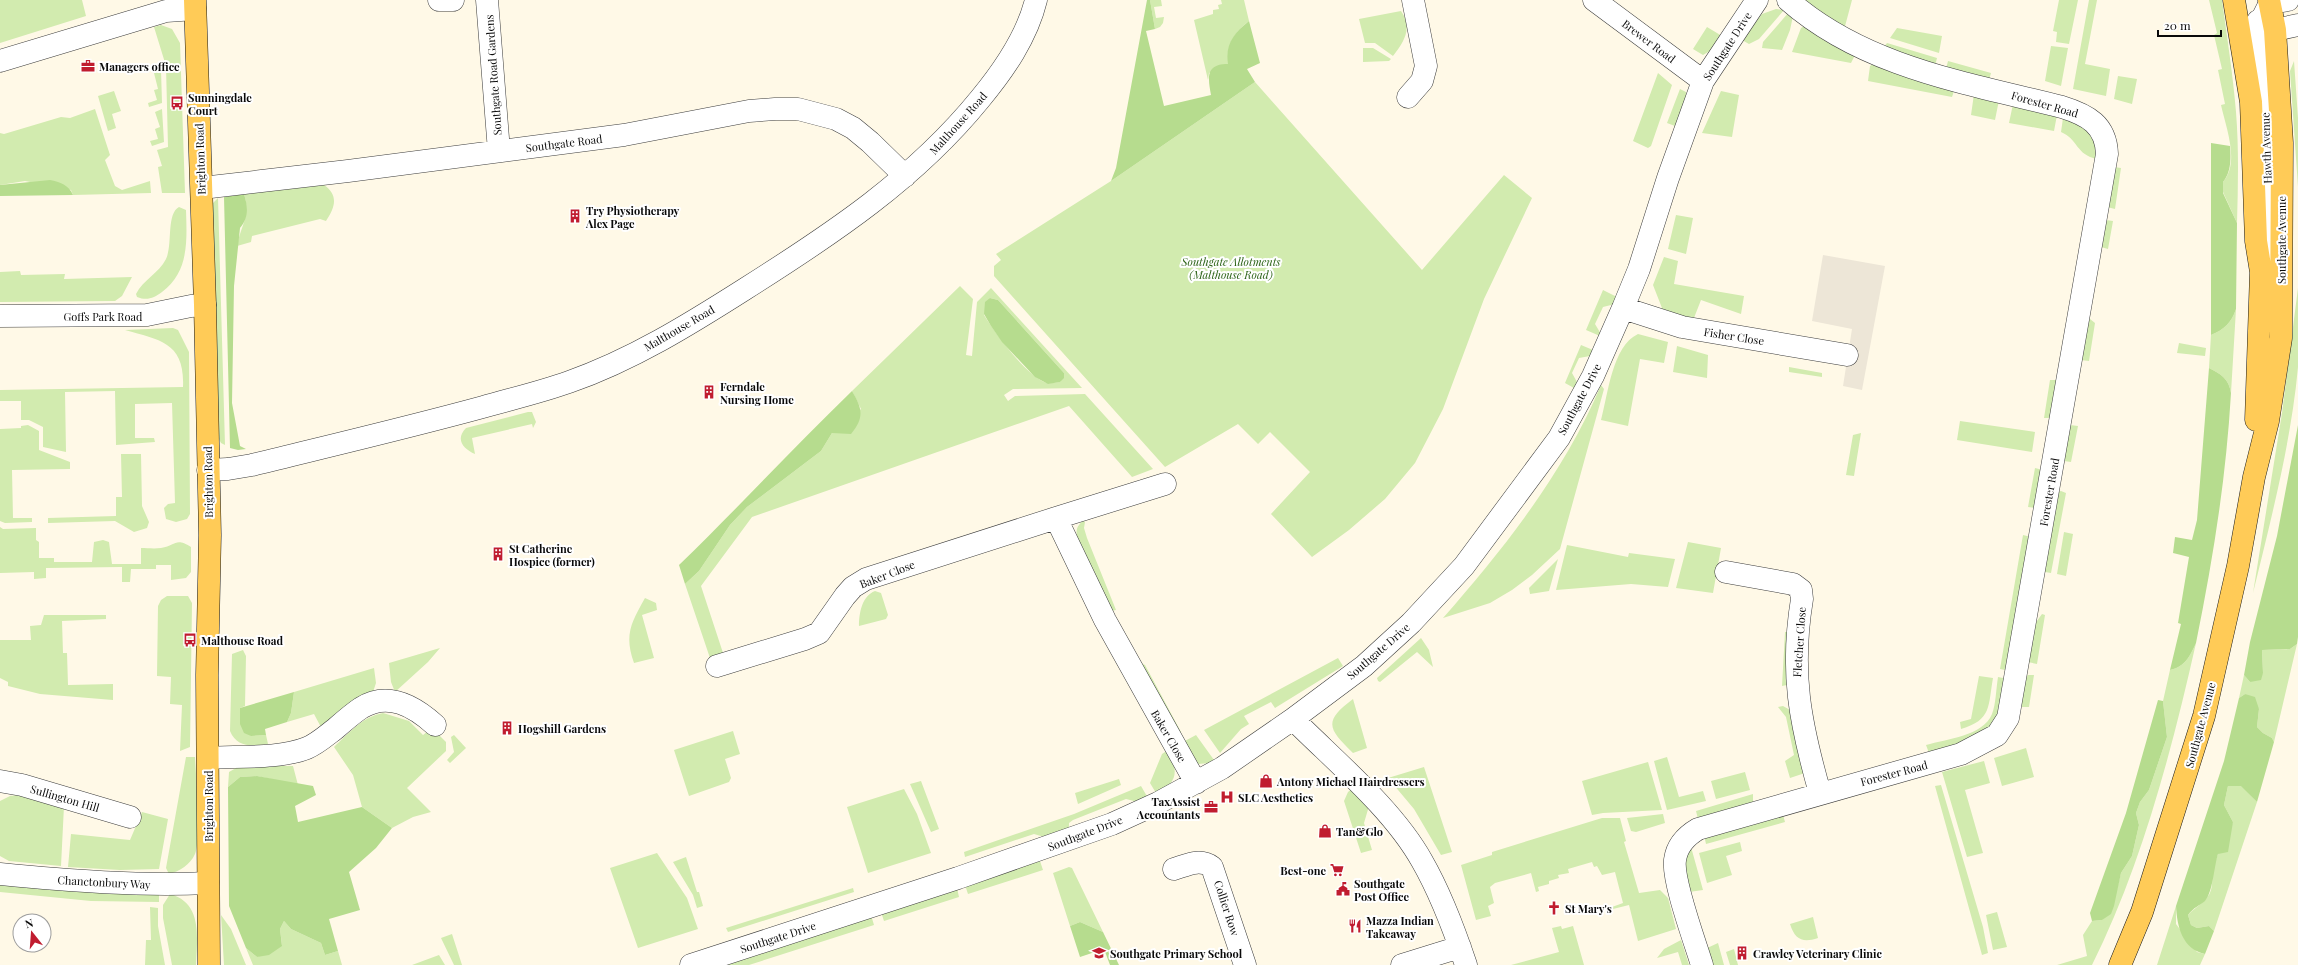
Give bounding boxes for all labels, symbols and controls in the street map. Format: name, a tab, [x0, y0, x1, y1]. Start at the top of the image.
street label: Southgate Drive	[1699, 8, 1755, 83]
scale bar	[2158, 12, 2221, 38]
street label: Southgate Road Gardens	[481, 14, 505, 136]
street label: Brewer Road	[1619, 16, 1679, 66]
text: 20 m	[2164, 17, 2191, 33]
office icon: Managers office	[80, 58, 96, 74]
place label: Managers office	[99, 59, 180, 74]
street label: Forester Road	[2010, 87, 2081, 121]
street label: Malthouse Road	[926, 88, 990, 157]
place label: Sunningdale Court	[188, 90, 252, 118]
bus stop icon: Sunningdale Court	[169, 95, 185, 111]
street label: Hawth Avenue	[2257, 112, 2275, 184]
street label: Brighton Road	[191, 122, 209, 195]
street label: Southgate Road	[525, 131, 604, 155]
street label: Southgate Avenue	[2274, 196, 2289, 284]
place label: Try Physiotherapy Alex Page	[585, 203, 680, 231]
building icon: Try Physiotherapy Alex Page	[567, 208, 583, 224]
park label: Southgate Allotments (Malthouse Road)	[1180, 254, 1281, 282]
street label: Malthouse Road	[641, 301, 718, 354]
street label: Goffs Park Road	[64, 309, 143, 324]
street label: Fisher Close	[1703, 324, 1766, 348]
street label: Southgate Drive	[1554, 360, 1604, 437]
place label: Ferndale Nursing Home	[720, 379, 794, 407]
building icon: Ferndale Nursing Home	[701, 384, 717, 400]
street label: Brighton Road	[200, 446, 216, 518]
street label: Forester Road	[2036, 456, 2062, 527]
place label: St Catherine Hospice (former)	[509, 541, 595, 569]
building icon: St Catherine Hospice (former)	[490, 546, 506, 562]
street label: Baker Close	[857, 556, 917, 591]
street label: Fletcher Close	[1789, 606, 1809, 678]
street label: Southgate Drive	[1343, 619, 1413, 683]
bus stop icon: Malthouse Road	[182, 632, 198, 648]
place label: Malthouse Road	[201, 633, 283, 648]
street label: Southgate Avenue	[2181, 680, 2219, 769]
street label: Baker Close	[1148, 707, 1190, 765]
building icon: Hogshill Gardens	[499, 720, 515, 736]
place label: Hogshill Gardens	[518, 721, 606, 736]
street label: Forester Road	[1859, 757, 1930, 789]
street label: Brighton Road	[201, 770, 216, 842]
shop icon: Antony Michael Hairdressers	[1258, 773, 1274, 789]
place label: Antony Michael Hairdressers	[1276, 774, 1425, 789]
street label: Sullington Hill	[29, 781, 101, 815]
hospital icon: SLC Aesthetics	[1219, 789, 1235, 805]
place label: SLC Aesthetics	[1238, 790, 1313, 805]
place label: TaxAssist Accountants	[1136, 794, 1200, 822]
office icon: TaxAssist Accountants	[1203, 799, 1219, 815]
street label: Southgate Drive	[1045, 812, 1125, 854]
shop icon: Tan&Glo	[1317, 823, 1333, 839]
place label: Tan&Glo	[1336, 824, 1383, 839]
supermarket icon: Best-one	[1329, 862, 1345, 878]
place label: Best-one	[1280, 863, 1326, 878]
street label: Chanctonbury Way	[57, 872, 151, 892]
place label: Southgate Post Office	[1354, 876, 1410, 904]
street label: Collier Row	[1211, 878, 1243, 938]
public building icon: Southgate Post Office	[1335, 881, 1351, 897]
church icon: St Mary's	[1546, 900, 1562, 916]
place label: St Mary's	[1565, 901, 1612, 916]
north arrow	[12, 913, 52, 953]
place label: Mazza Indian Takeaway	[1366, 913, 1434, 941]
text: N	[23, 915, 35, 931]
street label: Southgate Drive	[738, 918, 818, 956]
restaurant icon: Mazza Indian Takeaway	[1347, 918, 1363, 934]
school or university icon: Southgate Primary School	[1091, 945, 1107, 961]
building icon: Crawley Veterinary Clinic	[1734, 945, 1750, 961]
place label: Southgate Primary School	[1110, 946, 1243, 961]
place label: Crawley Veterinary Clinic	[1753, 946, 1883, 961]

